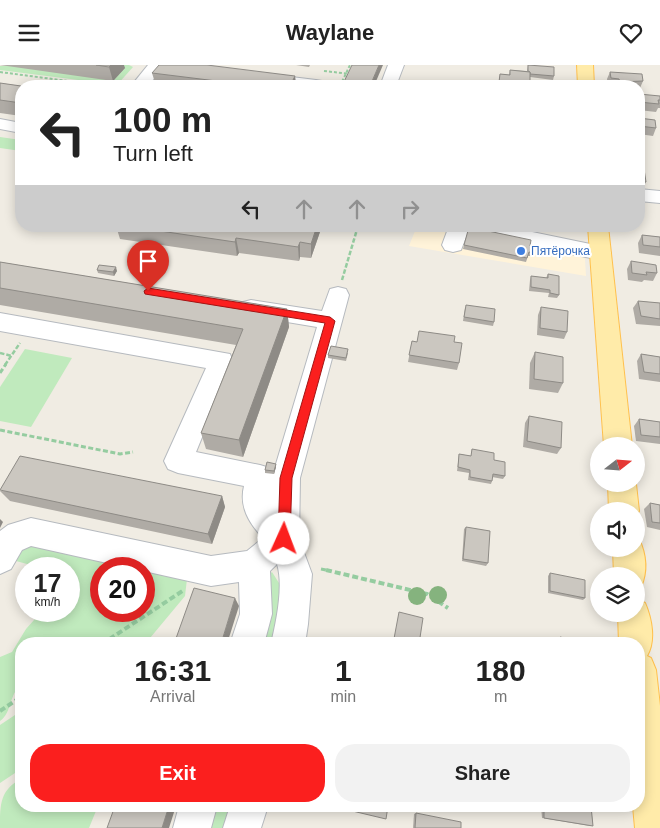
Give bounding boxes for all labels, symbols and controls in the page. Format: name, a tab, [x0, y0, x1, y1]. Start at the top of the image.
icon: menu	[15, 19, 43, 47]
icon: heart	[617, 19, 645, 47]
text: Waylane	[286, 20, 374, 45]
icon: left	[30, 100, 95, 165]
text: 100 m	[113, 100, 212, 139]
text: Turn left	[113, 141, 193, 166]
icon: left	[237, 195, 265, 223]
icon: ahead	[290, 195, 318, 223]
icon: ahead	[343, 195, 371, 223]
icon: right	[396, 195, 424, 223]
pin	[127, 240, 169, 291]
place label: Пятёрочка	[531, 244, 590, 258]
marker: Пятёрочка	[515, 245, 527, 257]
icon: arrive	[134, 247, 162, 275]
north arrow	[590, 437, 645, 493]
map controls	[590, 437, 645, 622]
button: sound	[590, 502, 645, 557]
position arrow	[257, 512, 309, 564]
speed limit sign: 20	[90, 557, 155, 622]
button: layers	[590, 567, 645, 622]
text: 17	[34, 569, 61, 597]
text: km/h	[34, 595, 61, 609]
text: 16:31	[134, 654, 211, 687]
text: 1	[335, 654, 352, 687]
text: 180	[476, 654, 526, 687]
text: Arrival	[150, 688, 195, 705]
text: min	[330, 688, 356, 705]
text: m	[494, 688, 507, 705]
button: Exit	[30, 744, 325, 802]
button: Share	[335, 744, 630, 802]

